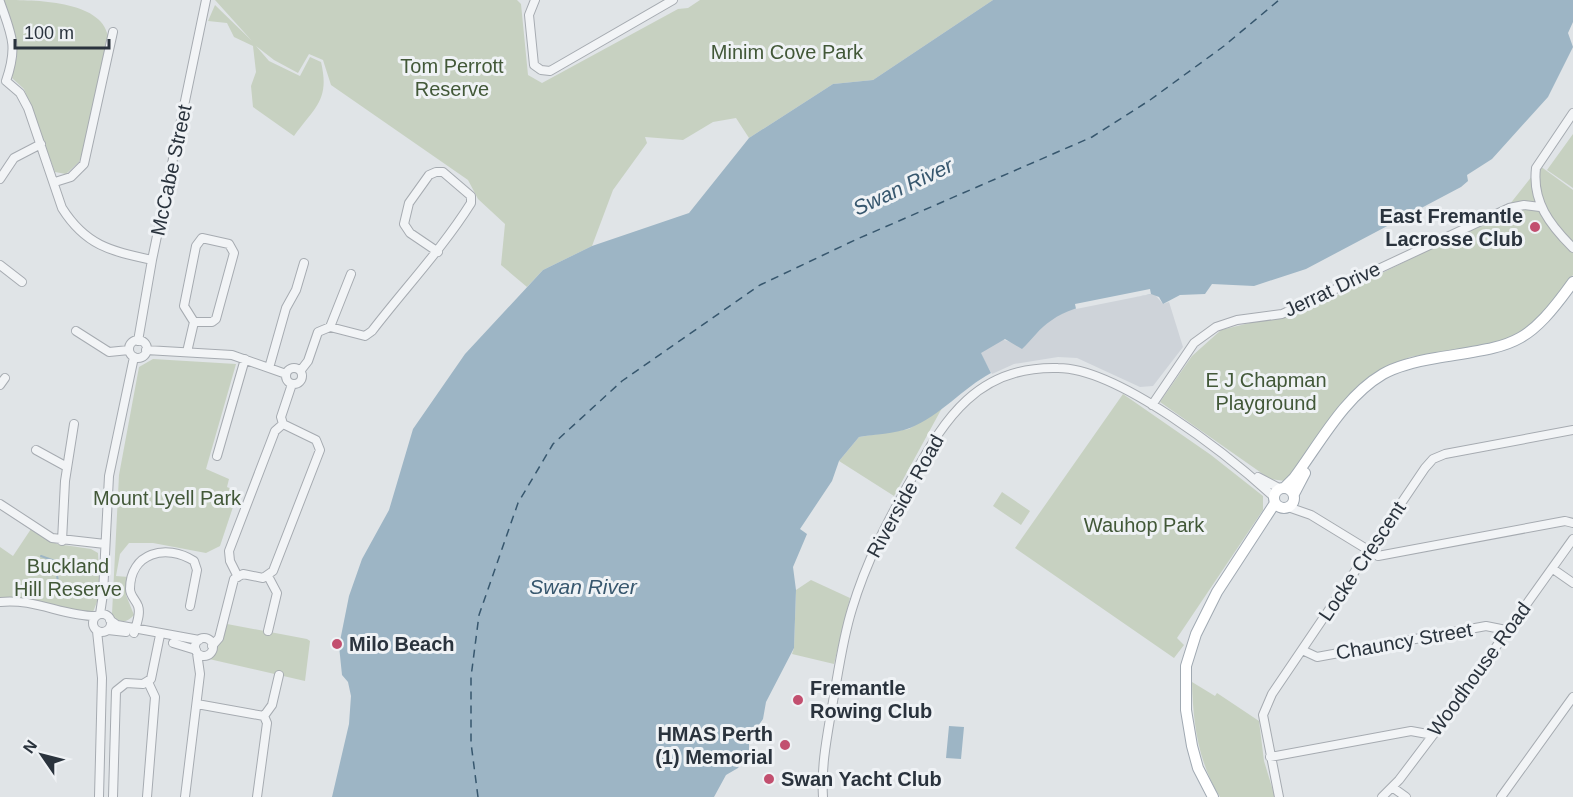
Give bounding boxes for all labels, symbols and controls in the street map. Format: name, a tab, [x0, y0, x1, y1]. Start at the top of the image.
scale bar	[15, 12, 110, 50]
text: 100 m	[24, 23, 74, 43]
park label: Minim Cove Park	[711, 41, 864, 63]
park label: Tom Perrott Reserve	[400, 55, 504, 100]
street label: McCabe Street	[146, 102, 196, 238]
water label: Swan River	[849, 153, 957, 220]
place label: East Fremantle Lacrosse Club	[1380, 205, 1523, 250]
marker: East Fremantle Lacrosse Club	[1528, 220, 1542, 234]
street label: Jerrat Drive	[1281, 257, 1383, 321]
park label: E J Chapman Playground	[1205, 369, 1327, 414]
street label: Riverside Road	[862, 431, 948, 561]
park label: Mount Lyell Park	[93, 487, 242, 509]
street label: Locke Crescent	[1314, 497, 1410, 625]
park label: Wauhop Park	[1084, 514, 1205, 536]
park label: Buckland Hill Reserve	[14, 555, 122, 600]
water label: Swan River	[529, 575, 638, 598]
street label: Woodhouse Road	[1423, 598, 1535, 740]
street label: Chauncy Street	[1334, 618, 1474, 664]
place label: Milo Beach	[349, 633, 455, 655]
marker: Milo Beach	[330, 637, 344, 651]
place label: Fremantle Rowing Club	[810, 677, 932, 722]
marker: Fremantle Rowing Club	[791, 693, 805, 707]
place label: HMAS Perth (1) Memorial	[655, 723, 773, 768]
north arrow	[12, 725, 72, 785]
text: N	[20, 737, 40, 756]
marker: HMAS Perth (1) Memorial	[778, 738, 792, 752]
place label: Swan Yacht Club	[781, 768, 942, 790]
marker: Swan Yacht Club	[762, 772, 776, 786]

